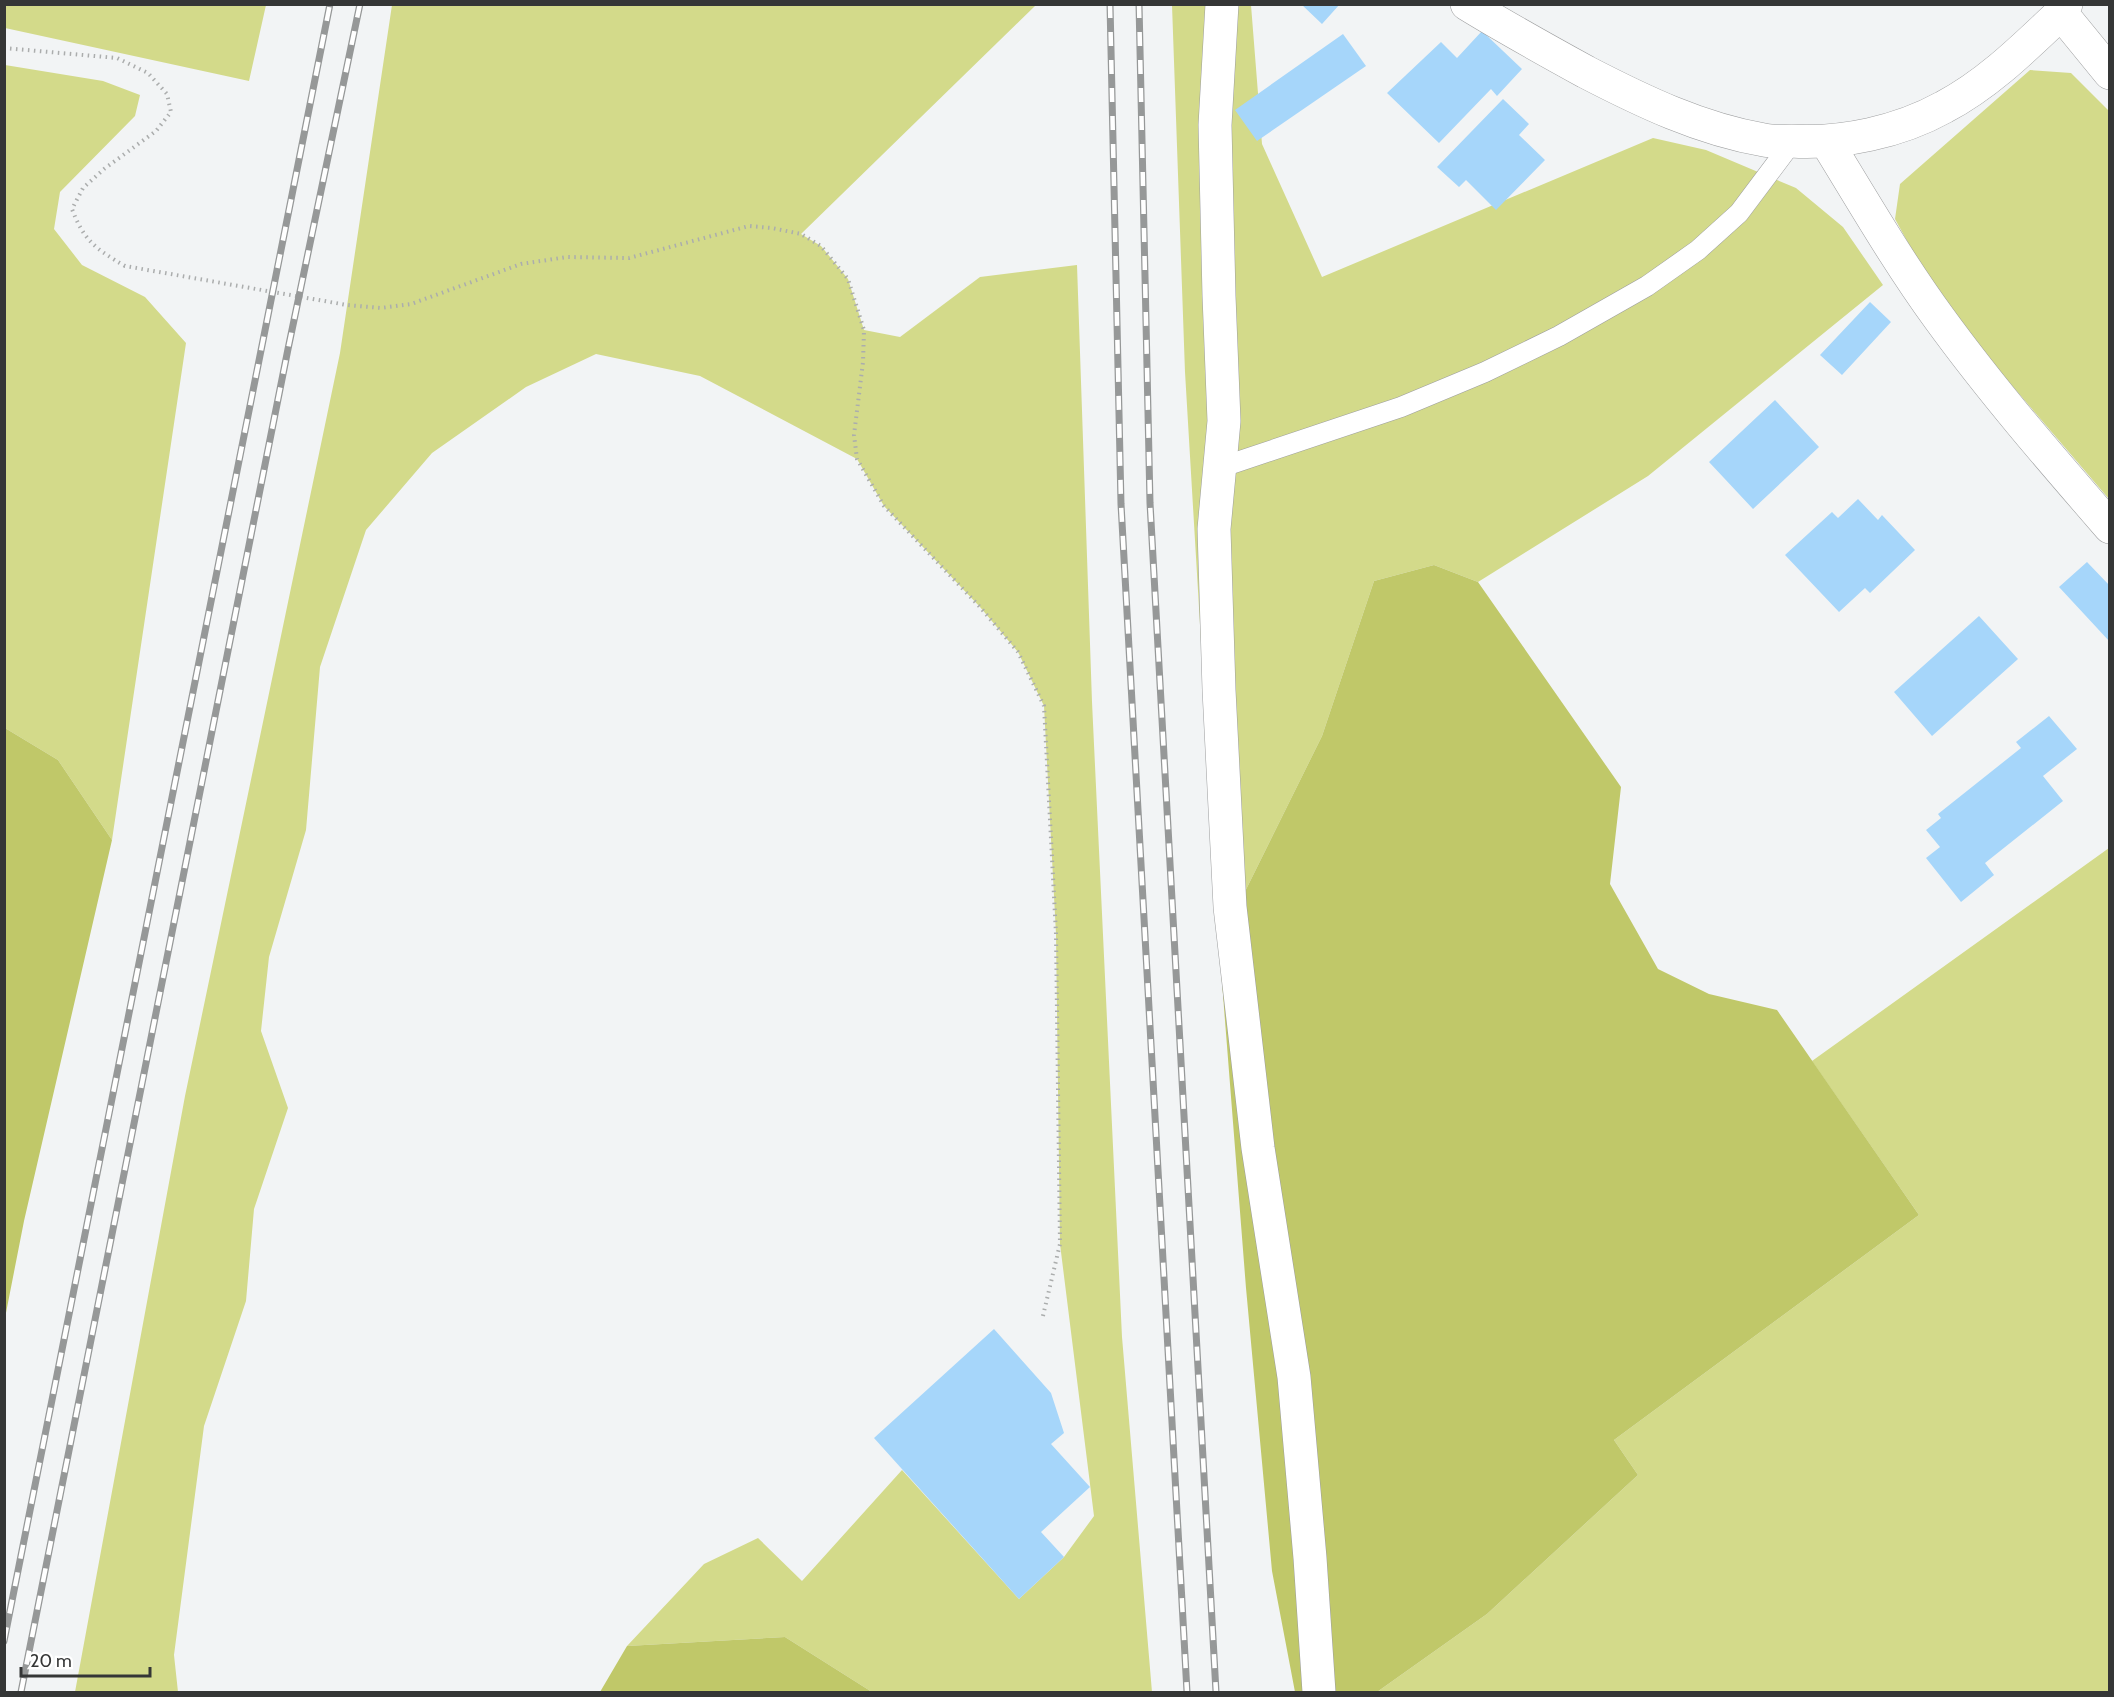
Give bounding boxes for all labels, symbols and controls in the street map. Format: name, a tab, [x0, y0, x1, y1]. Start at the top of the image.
scale bar	[21, 1640, 150, 1678]
text: 20 m	[30, 1650, 72, 1672]

